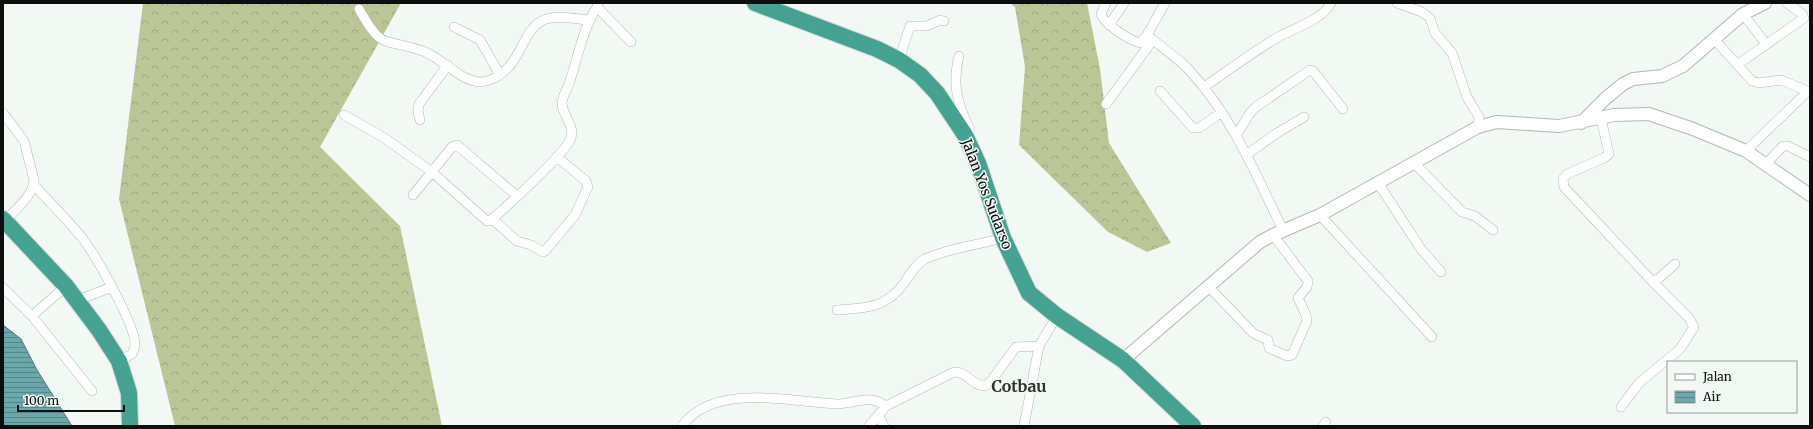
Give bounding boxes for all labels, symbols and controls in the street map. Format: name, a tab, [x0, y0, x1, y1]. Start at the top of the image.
street label: Jalan Yos Sudarso	[957, 135, 1016, 252]
legend	[1667, 361, 1797, 413]
text: Jalan	[1702, 369, 1732, 384]
district label: Cotbau	[991, 376, 1047, 396]
scale bar	[18, 387, 124, 413]
text: Air	[1702, 389, 1721, 404]
text: 100 m	[24, 393, 59, 408]

